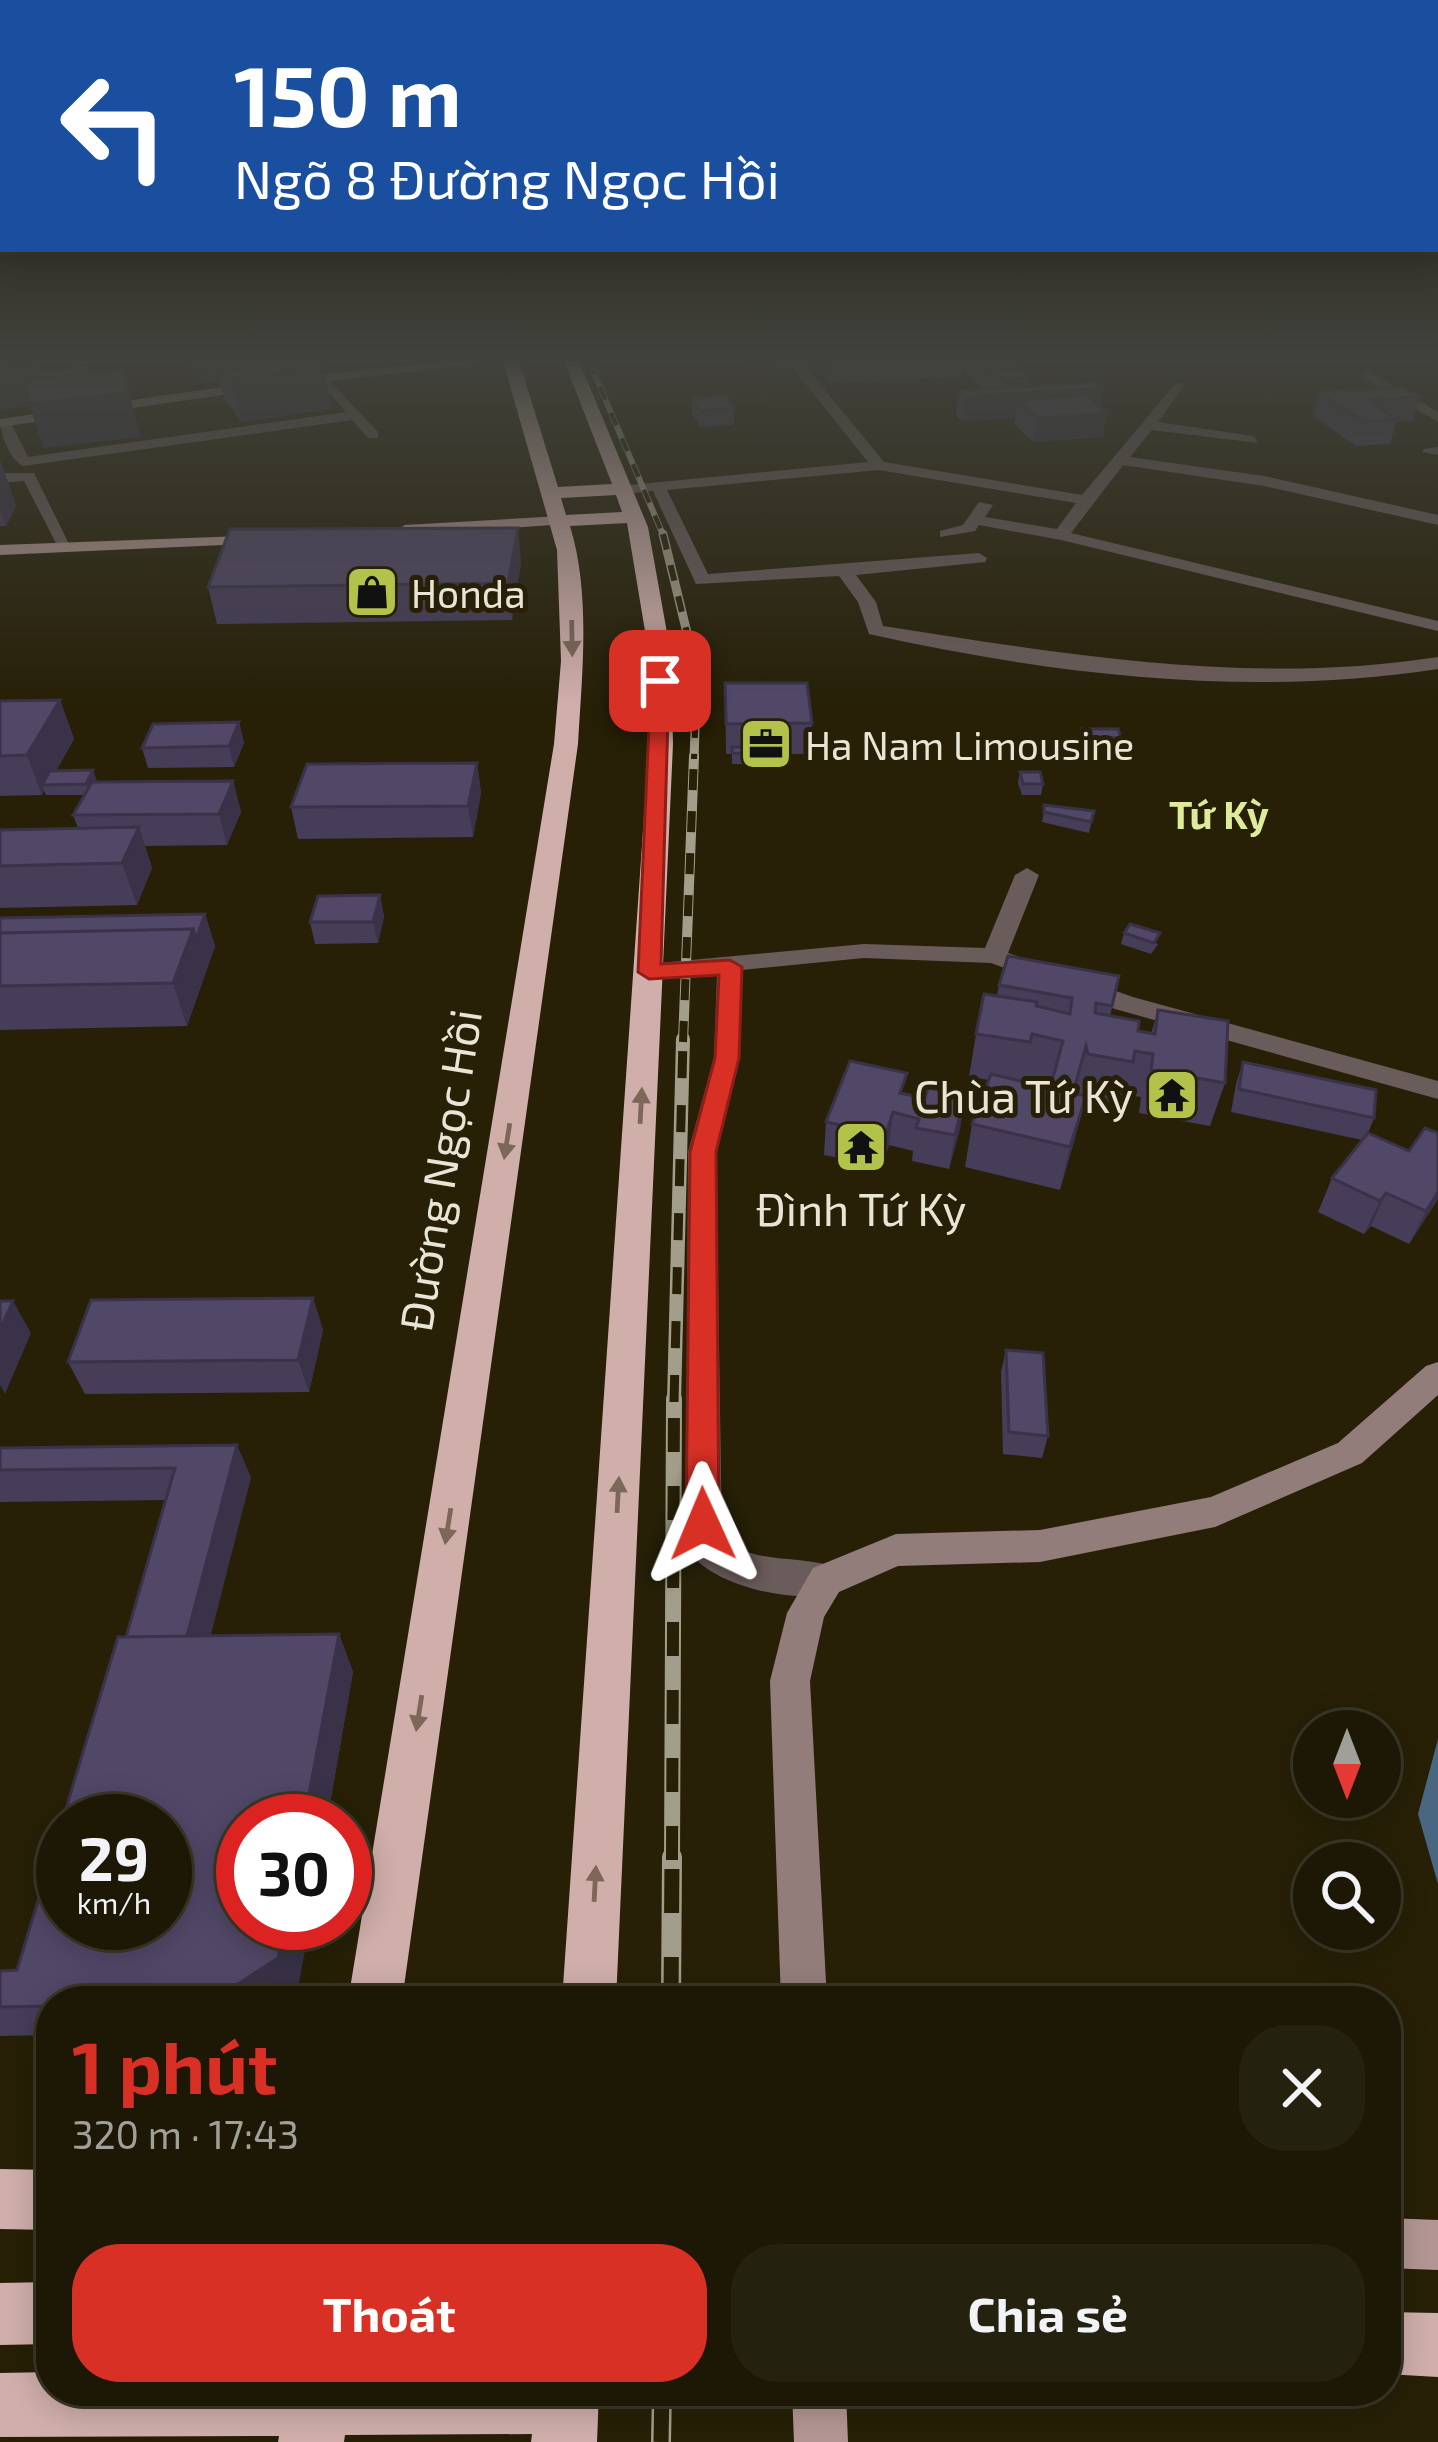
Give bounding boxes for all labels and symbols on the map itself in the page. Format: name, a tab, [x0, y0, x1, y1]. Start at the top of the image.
shop icon: Honda	[344, 564, 400, 620]
place label: Honda	[411, 569, 526, 616]
one-way arrow	[562, 620, 581, 658]
pin	[609, 630, 711, 732]
office icon: Ha Nam Limousine	[738, 716, 794, 772]
place label: Ha Nam Limousine	[805, 721, 1134, 768]
district label: Tứ Kỳ	[1169, 790, 1269, 838]
street label: Đường Ngọc Hồi	[387, 1005, 491, 1335]
temple icon: Chùa Tứ Kỳ	[1144, 1067, 1200, 1123]
place label: Chùa Tứ Kỳ	[914, 1068, 1133, 1122]
one-way arrow	[632, 1087, 651, 1124]
temple icon: Đình Tứ Kỳ	[833, 1119, 889, 1175]
one-way arrow	[497, 1122, 516, 1160]
place label: Đình Tứ Kỳ	[756, 1181, 966, 1235]
position arrow	[640, 1461, 766, 1587]
one-way arrow	[609, 1476, 628, 1513]
one-way arrow	[438, 1508, 457, 1545]
one-way arrow	[410, 1694, 428, 1732]
north arrow	[1293, 1710, 1401, 1818]
speed limit sign: 30	[216, 1794, 372, 1950]
one-way arrow	[586, 1865, 605, 1902]

